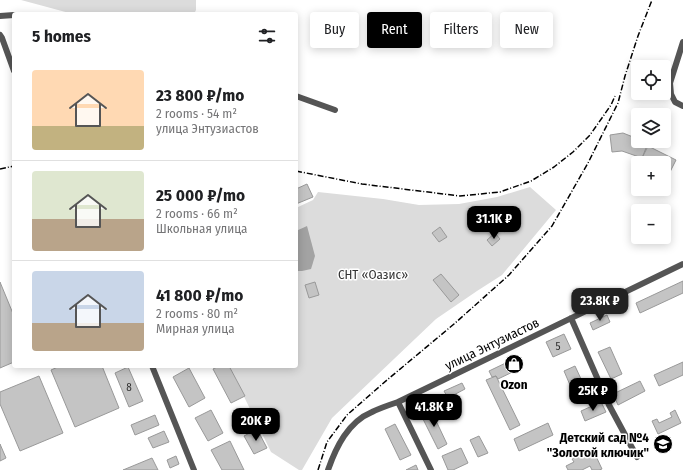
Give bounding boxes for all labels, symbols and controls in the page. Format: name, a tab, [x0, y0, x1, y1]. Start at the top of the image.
chip: Buy	[310, 12, 359, 48]
chip: Rent	[367, 12, 422, 48]
chip: Filters	[430, 12, 492, 48]
chip: New	[500, 12, 553, 48]
icon: filters	[256, 25, 278, 47]
text: 5 homes	[32, 26, 91, 47]
map controls	[631, 60, 671, 244]
button: locate	[631, 60, 671, 100]
text: 23 800 ₽/mo	[156, 85, 244, 106]
icon: home	[64, 86, 112, 134]
text: 2 rooms · 54 m²	[156, 106, 237, 121]
button: layers	[631, 108, 671, 148]
text: улица Энтузиастов	[156, 121, 259, 136]
button: +	[631, 156, 671, 196]
text: 25 000 ₽/mo	[156, 185, 245, 206]
icon: home	[64, 187, 112, 235]
button: −	[631, 204, 671, 244]
text: 2 rooms · 66 m²	[156, 206, 238, 221]
pin: 31.1K ₽	[457, 206, 531, 240]
text: 31.1K ₽	[476, 211, 512, 226]
text: Школьная улица	[156, 221, 247, 236]
park label: СНТ «Оазис»	[338, 267, 408, 282]
text: 41 800 ₽/mo	[156, 285, 243, 306]
icon: home	[64, 287, 112, 335]
pin: 23.8K ₽	[563, 288, 637, 322]
text: 23.8K ₽	[580, 293, 620, 308]
text: 2 rooms · 80 m²	[156, 306, 238, 321]
street label: улица Энтузиастов	[442, 315, 542, 373]
text: Мирная улица	[156, 321, 235, 336]
house number: 5	[555, 340, 561, 353]
shop icon: Ozon	[503, 353, 525, 375]
place label: Ozon	[500, 377, 528, 392]
pin: 25K ₽	[565, 378, 621, 412]
house number: 8	[126, 381, 132, 394]
text: 25K ₽	[578, 383, 608, 398]
pin: 41.8K ₽	[397, 394, 471, 428]
text: 41.8K ₽	[415, 399, 453, 414]
pin: 20K ₽	[228, 408, 284, 442]
text: 20K ₽	[241, 413, 271, 428]
place label: Детский сад №4 "Золотой ключик"	[547, 430, 649, 460]
school or university icon: Детский сад №4 "Золотой ключик"	[652, 433, 674, 455]

